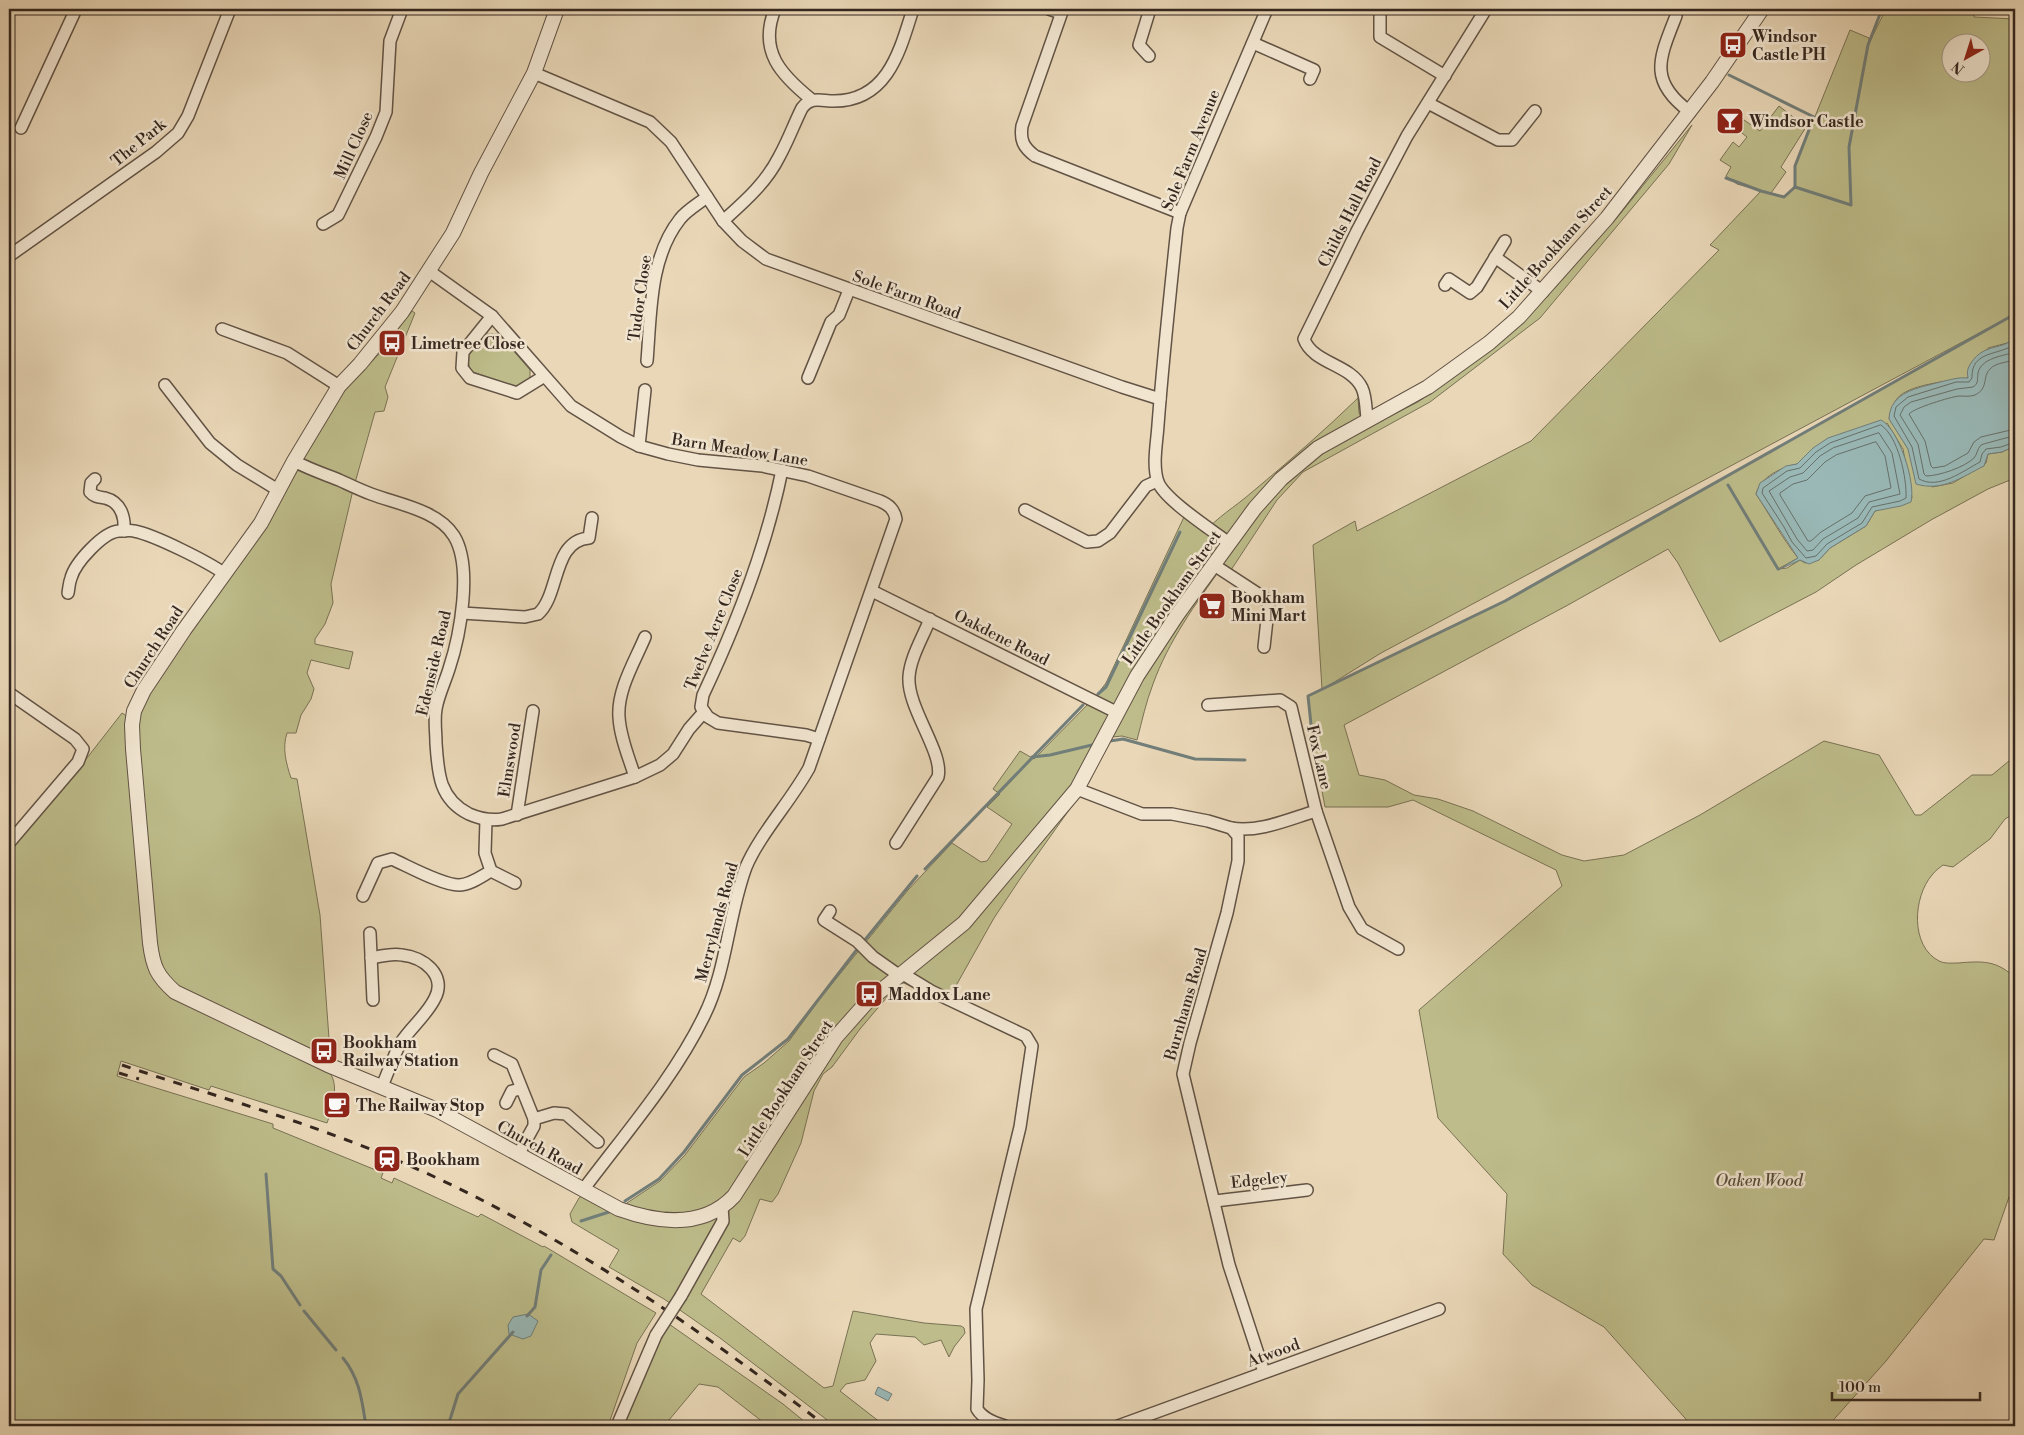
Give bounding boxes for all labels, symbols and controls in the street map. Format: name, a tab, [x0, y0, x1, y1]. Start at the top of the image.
place label: Windsor Castle PH	[1751, 27, 1826, 65]
bus stop icon: Windsor Castle PH	[1718, 30, 1748, 60]
north arrow	[1942, 32, 1992, 82]
text: N	[1948, 57, 1968, 78]
street label: Sole Farm Avenue	[1157, 87, 1224, 214]
bar icon: Windsor Castle	[1715, 106, 1745, 136]
street label: Mill Close	[330, 108, 378, 182]
place label: Windsor Castle	[1748, 112, 1864, 132]
street label: The Park	[107, 113, 172, 171]
street label: Childs Hall Road	[1314, 154, 1386, 271]
street label: Little Bookham Street	[1495, 182, 1617, 314]
street label: Tudor Close	[624, 254, 656, 343]
street label: Sole Farm Road	[850, 266, 963, 324]
street label: Church Road	[342, 268, 415, 355]
bus stop icon: Limetree Close	[377, 328, 407, 358]
place label: Limetree Close	[411, 334, 525, 354]
street label: Barn Meadow Lane	[669, 429, 810, 471]
street label: Little Bookham Street	[1118, 526, 1226, 669]
street label: Twelve Acre Close	[680, 566, 747, 693]
place label: Bookham Mini Mart	[1231, 588, 1306, 626]
supermarket icon: Bookham Mini Mart	[1197, 591, 1227, 621]
street label: Church Road	[120, 603, 188, 693]
street label: Oakdene Road	[951, 605, 1052, 670]
street label: Edenside Road	[412, 609, 456, 718]
street label: Elmswood	[494, 722, 526, 799]
street label: Fox Lane	[1302, 723, 1336, 792]
street label: Merrylands Road	[691, 860, 743, 985]
street label: Burnhams Road	[1160, 946, 1212, 1064]
bus stop icon: Maddox Lane	[854, 979, 884, 1009]
place label: Maddox Lane	[888, 985, 991, 1005]
street label: Little Bookham Street	[734, 1016, 838, 1161]
place label: Bookham Railway Station	[343, 1033, 459, 1071]
bus stop icon: Bookham Railway Station	[309, 1036, 339, 1066]
cafe icon: The Railway Stop	[322, 1090, 352, 1120]
place label: The Railway Stop	[356, 1096, 485, 1116]
street label: Church Road	[493, 1116, 586, 1179]
station icon: Bookham	[372, 1144, 402, 1174]
place label: Bookham	[406, 1150, 480, 1170]
street label: Edgeley	[1230, 1167, 1289, 1193]
park label: Oaken Wood	[1715, 1171, 1804, 1191]
street label: Atwood	[1243, 1334, 1302, 1372]
scale bar	[1832, 1370, 1979, 1402]
text: 100 m	[1839, 1378, 1881, 1397]

